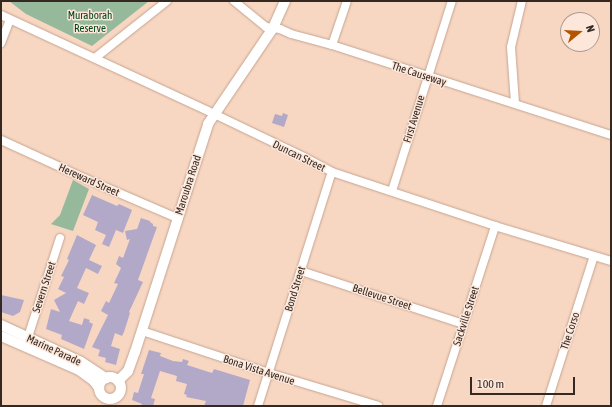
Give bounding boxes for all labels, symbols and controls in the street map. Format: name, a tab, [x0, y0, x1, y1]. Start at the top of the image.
park label: Muraborah Reserve	[68, 9, 112, 35]
north arrow	[560, 12, 600, 52]
text: N	[584, 24, 597, 34]
street label: The Causeway	[390, 59, 448, 89]
street label: First Avenue	[400, 94, 428, 144]
street label: Duncan Street	[271, 138, 327, 174]
street label: Maroubra Road	[172, 153, 204, 217]
street label: Hereward Street	[57, 161, 121, 199]
street label: Severn Street	[30, 260, 58, 314]
street label: Bond Street	[282, 265, 308, 313]
street label: Bellevue Street	[351, 281, 413, 313]
street label: Sackville Street	[450, 284, 482, 348]
street label: The Corso	[558, 310, 582, 352]
street label: Marine Parade	[25, 332, 83, 368]
street label: Bona Vista Avenue	[222, 352, 296, 388]
scale bar	[472, 369, 577, 395]
text: 100 m	[477, 377, 504, 391]

